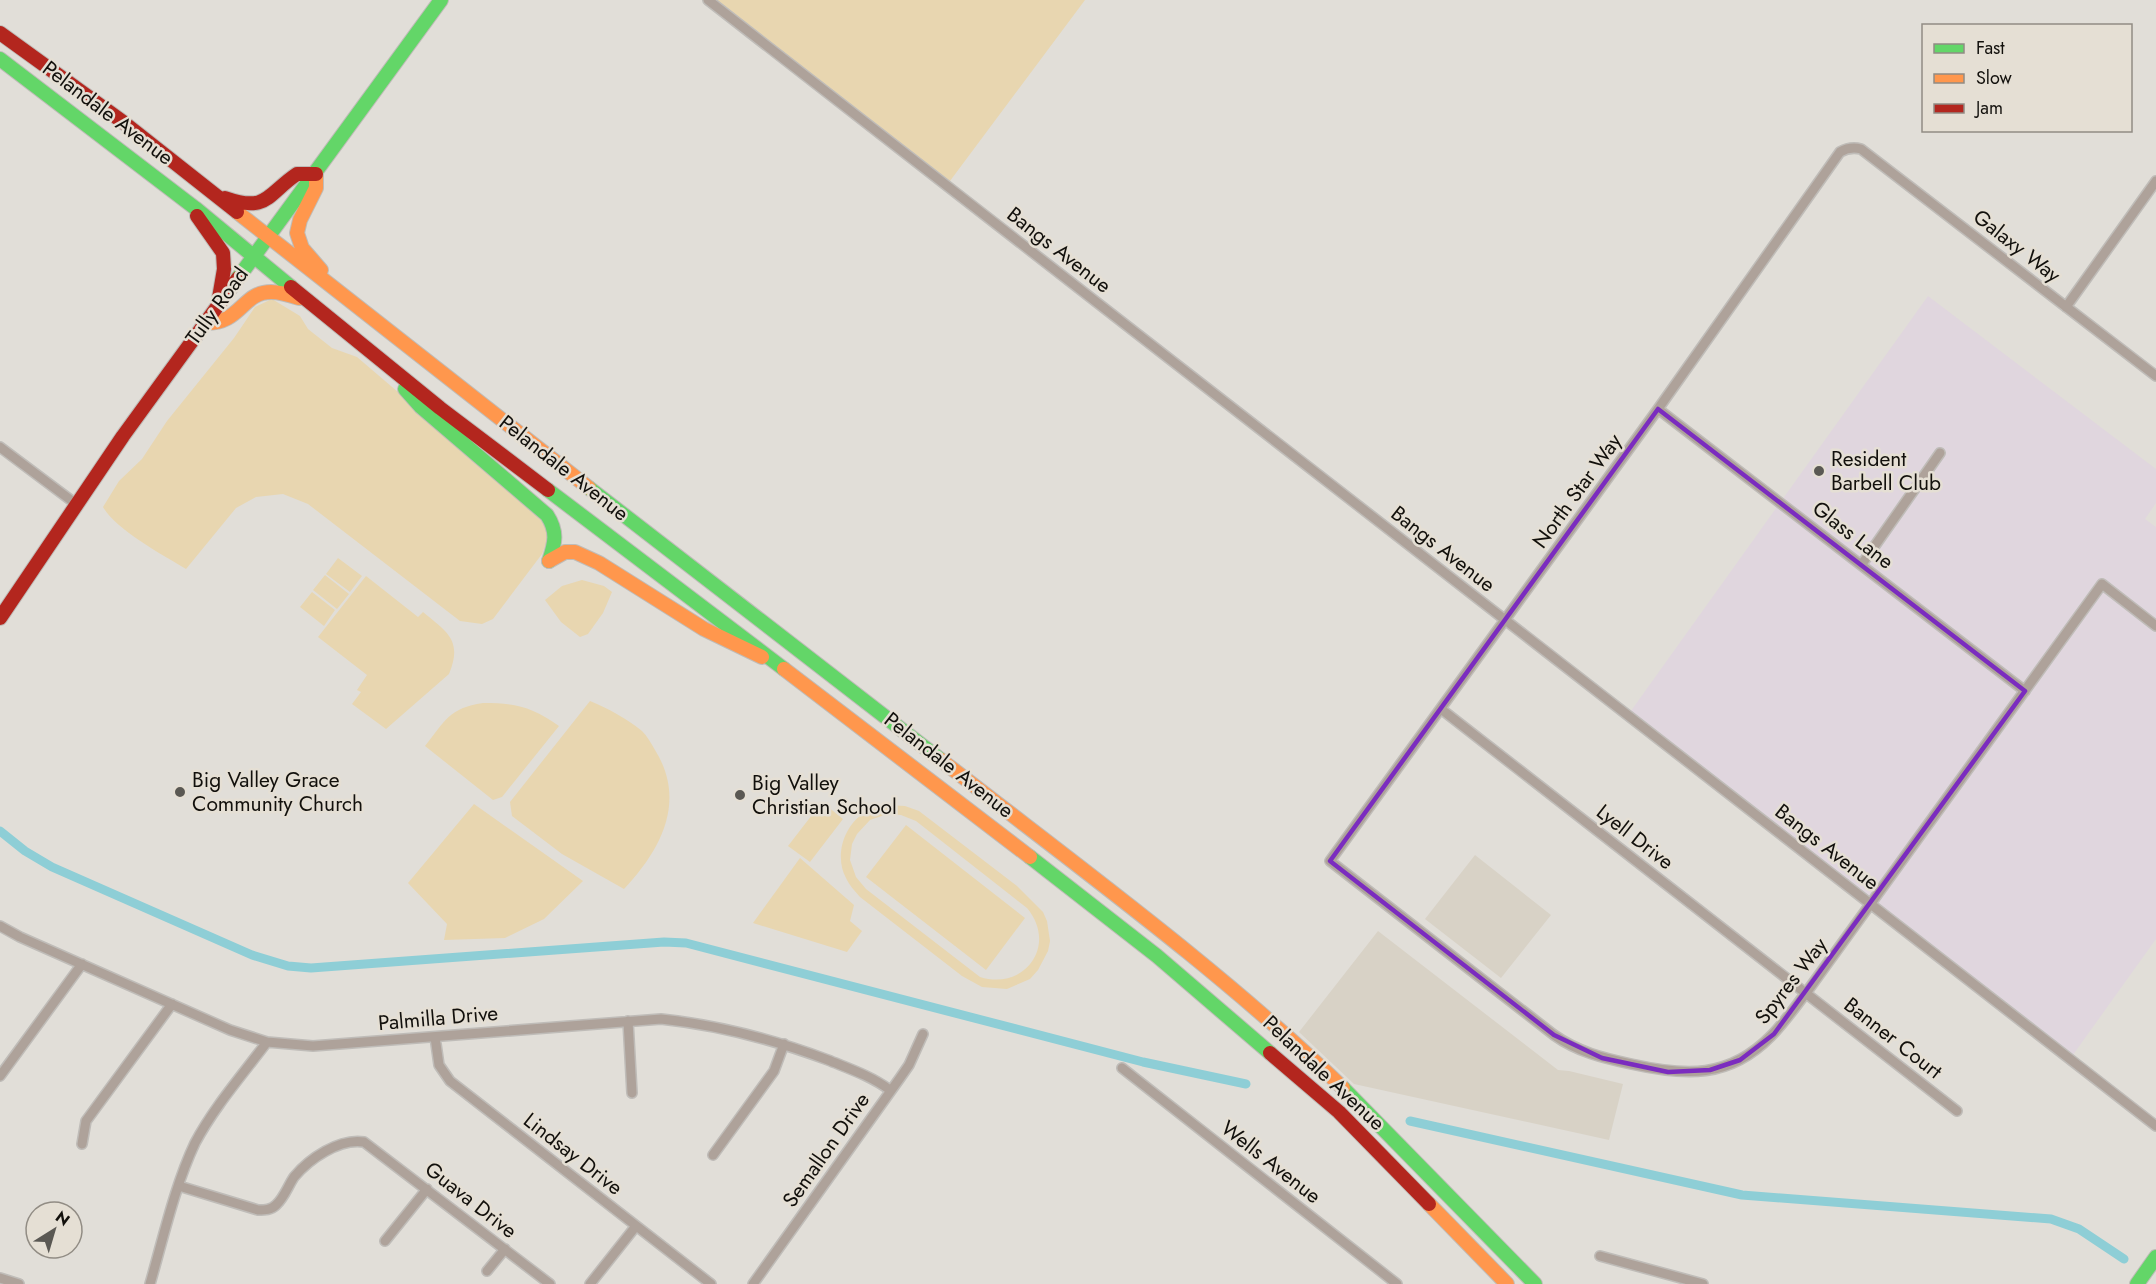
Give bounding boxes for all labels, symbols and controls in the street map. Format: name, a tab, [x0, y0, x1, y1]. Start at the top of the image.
legend	[1922, 24, 2132, 132]
text: Fast	[1976, 35, 2005, 61]
street label: Pelandale Avenue	[36, 54, 180, 172]
text: Slow	[1976, 65, 2013, 91]
text: Jam	[1974, 95, 2003, 121]
street label: Bangs Avenue	[1001, 200, 1118, 300]
street label: Galaxy Way	[1967, 202, 2068, 290]
street label: Tully Road	[179, 261, 255, 351]
street label: Pelandale Avenue	[493, 408, 635, 528]
street label: North Star Way	[1525, 427, 1629, 555]
place label: Resident Barbell Club	[1831, 444, 1941, 498]
marker: Resident Barbell Club	[1812, 464, 1826, 478]
street label: Glass Lane	[1806, 494, 1900, 576]
street label: Bangs Avenue	[1385, 499, 1502, 599]
street label: Pelandale Avenue	[878, 705, 1020, 825]
place label: Big Valley Grace Community Church	[192, 765, 363, 819]
place label: Big Valley Christian School	[752, 768, 897, 822]
marker: Big Valley Grace Community Church	[173, 785, 187, 799]
marker: Big Valley Christian School	[733, 788, 747, 802]
street label: Lyell Drive	[1590, 797, 1680, 877]
street label: Bangs Avenue	[1769, 797, 1886, 897]
street label: Spyres Way	[1748, 931, 1835, 1031]
street label: Banner Court	[1838, 990, 1948, 1086]
street label: Palmilla Drive	[377, 998, 499, 1038]
street label: Pelandale Avenue	[1256, 1008, 1392, 1138]
street label: Semallon Drive	[775, 1086, 877, 1213]
street label: Lindsay Drive	[517, 1106, 629, 1202]
street label: Wells Avenue	[1215, 1113, 1328, 1211]
street label: Guava Drive	[419, 1154, 524, 1246]
north arrow	[24, 1200, 84, 1260]
text: N	[51, 1205, 75, 1231]

